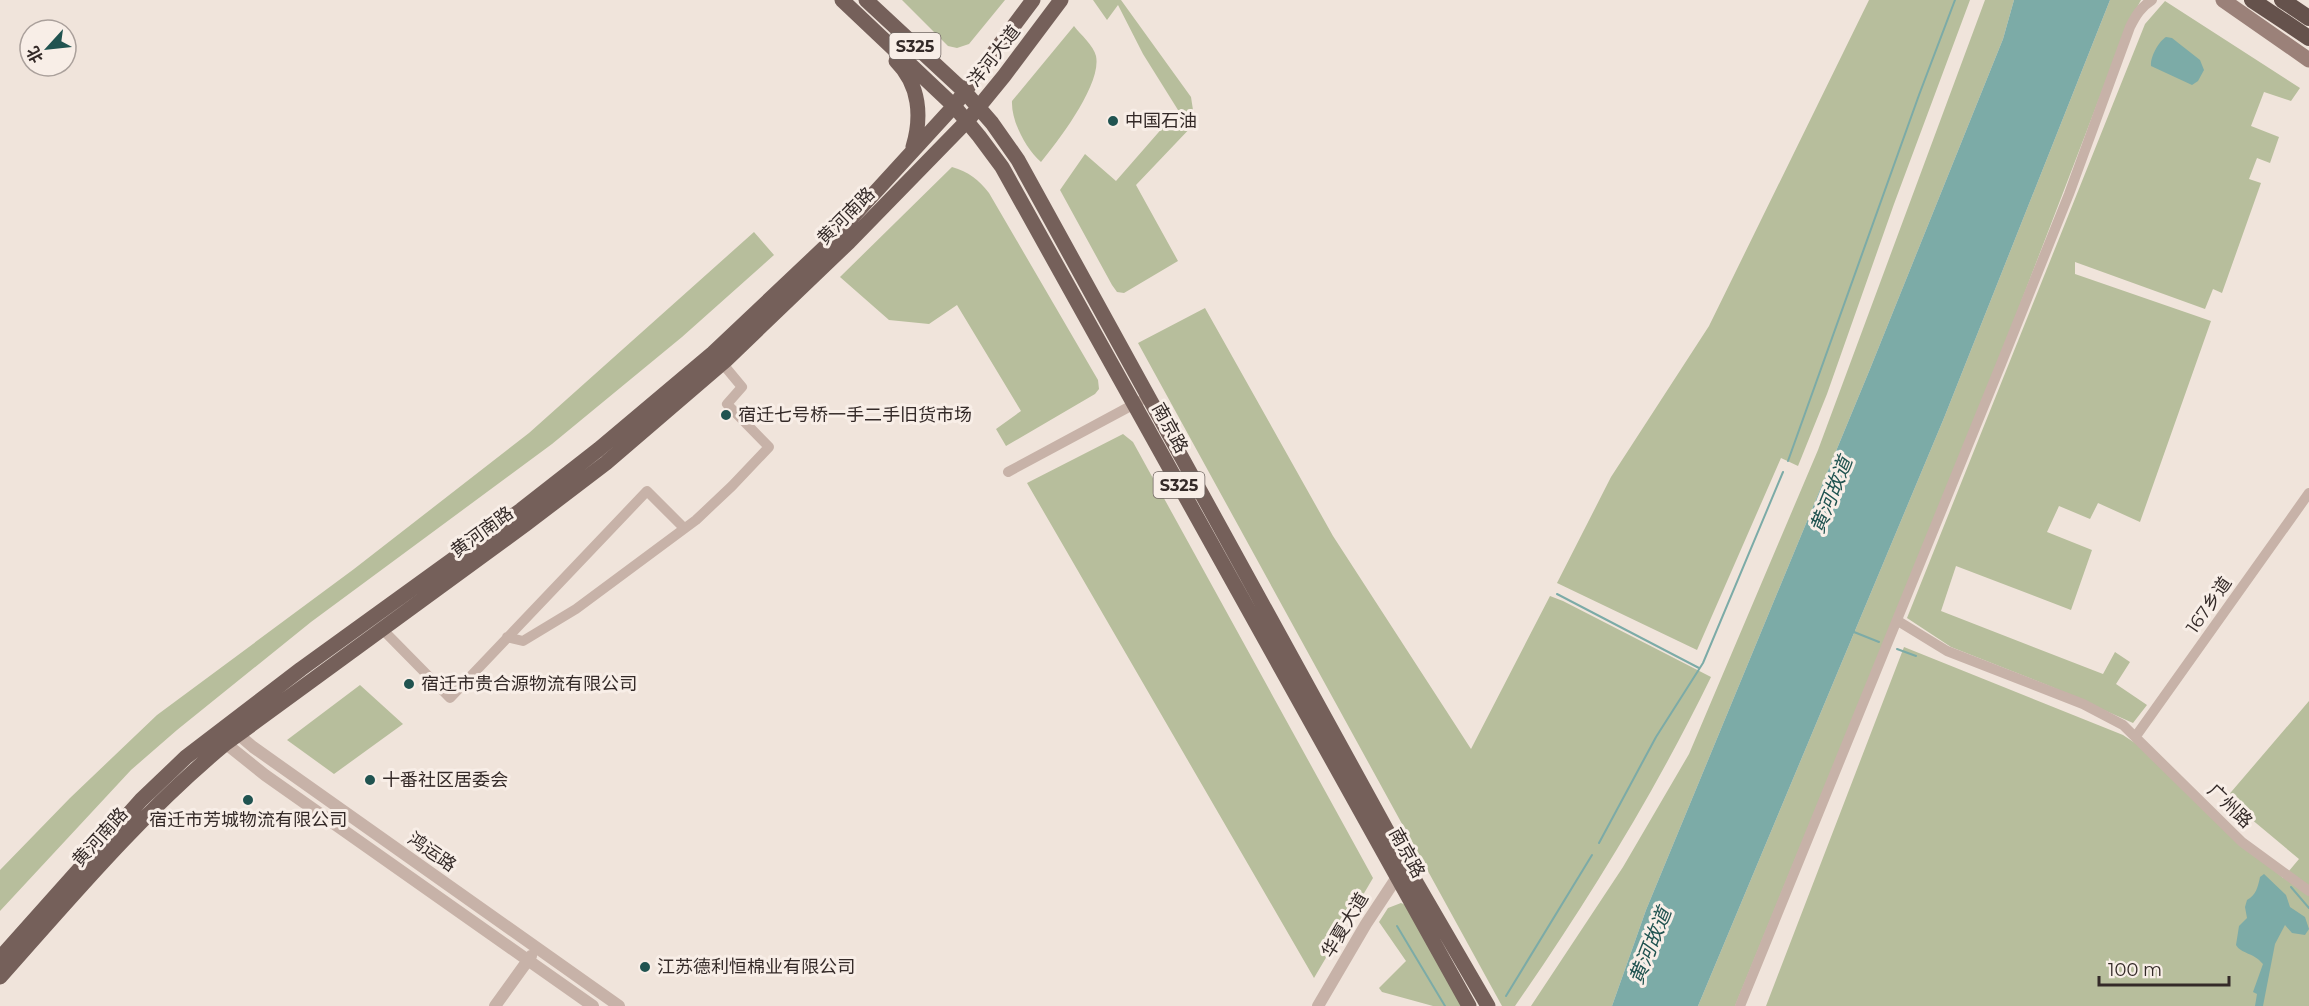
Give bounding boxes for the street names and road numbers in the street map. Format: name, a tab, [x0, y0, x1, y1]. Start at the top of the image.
street label: 洋河大道	[963, 21, 1025, 91]
road number: S325	[890, 33, 940, 59]
street label: 黄河南路	[813, 183, 879, 249]
street label: 南京路	[1147, 399, 1193, 457]
road number: S325	[1154, 472, 1204, 498]
street label: 黄河南路	[446, 502, 518, 562]
street label: 167乡道	[2182, 573, 2236, 637]
street label: 广州路	[2203, 779, 2257, 833]
street label: 黄河南路	[68, 803, 132, 871]
street label: 南京路	[1384, 824, 1430, 882]
street label: 鸿运路	[404, 828, 460, 876]
street label: 华夏大道	[1317, 888, 1373, 962]

